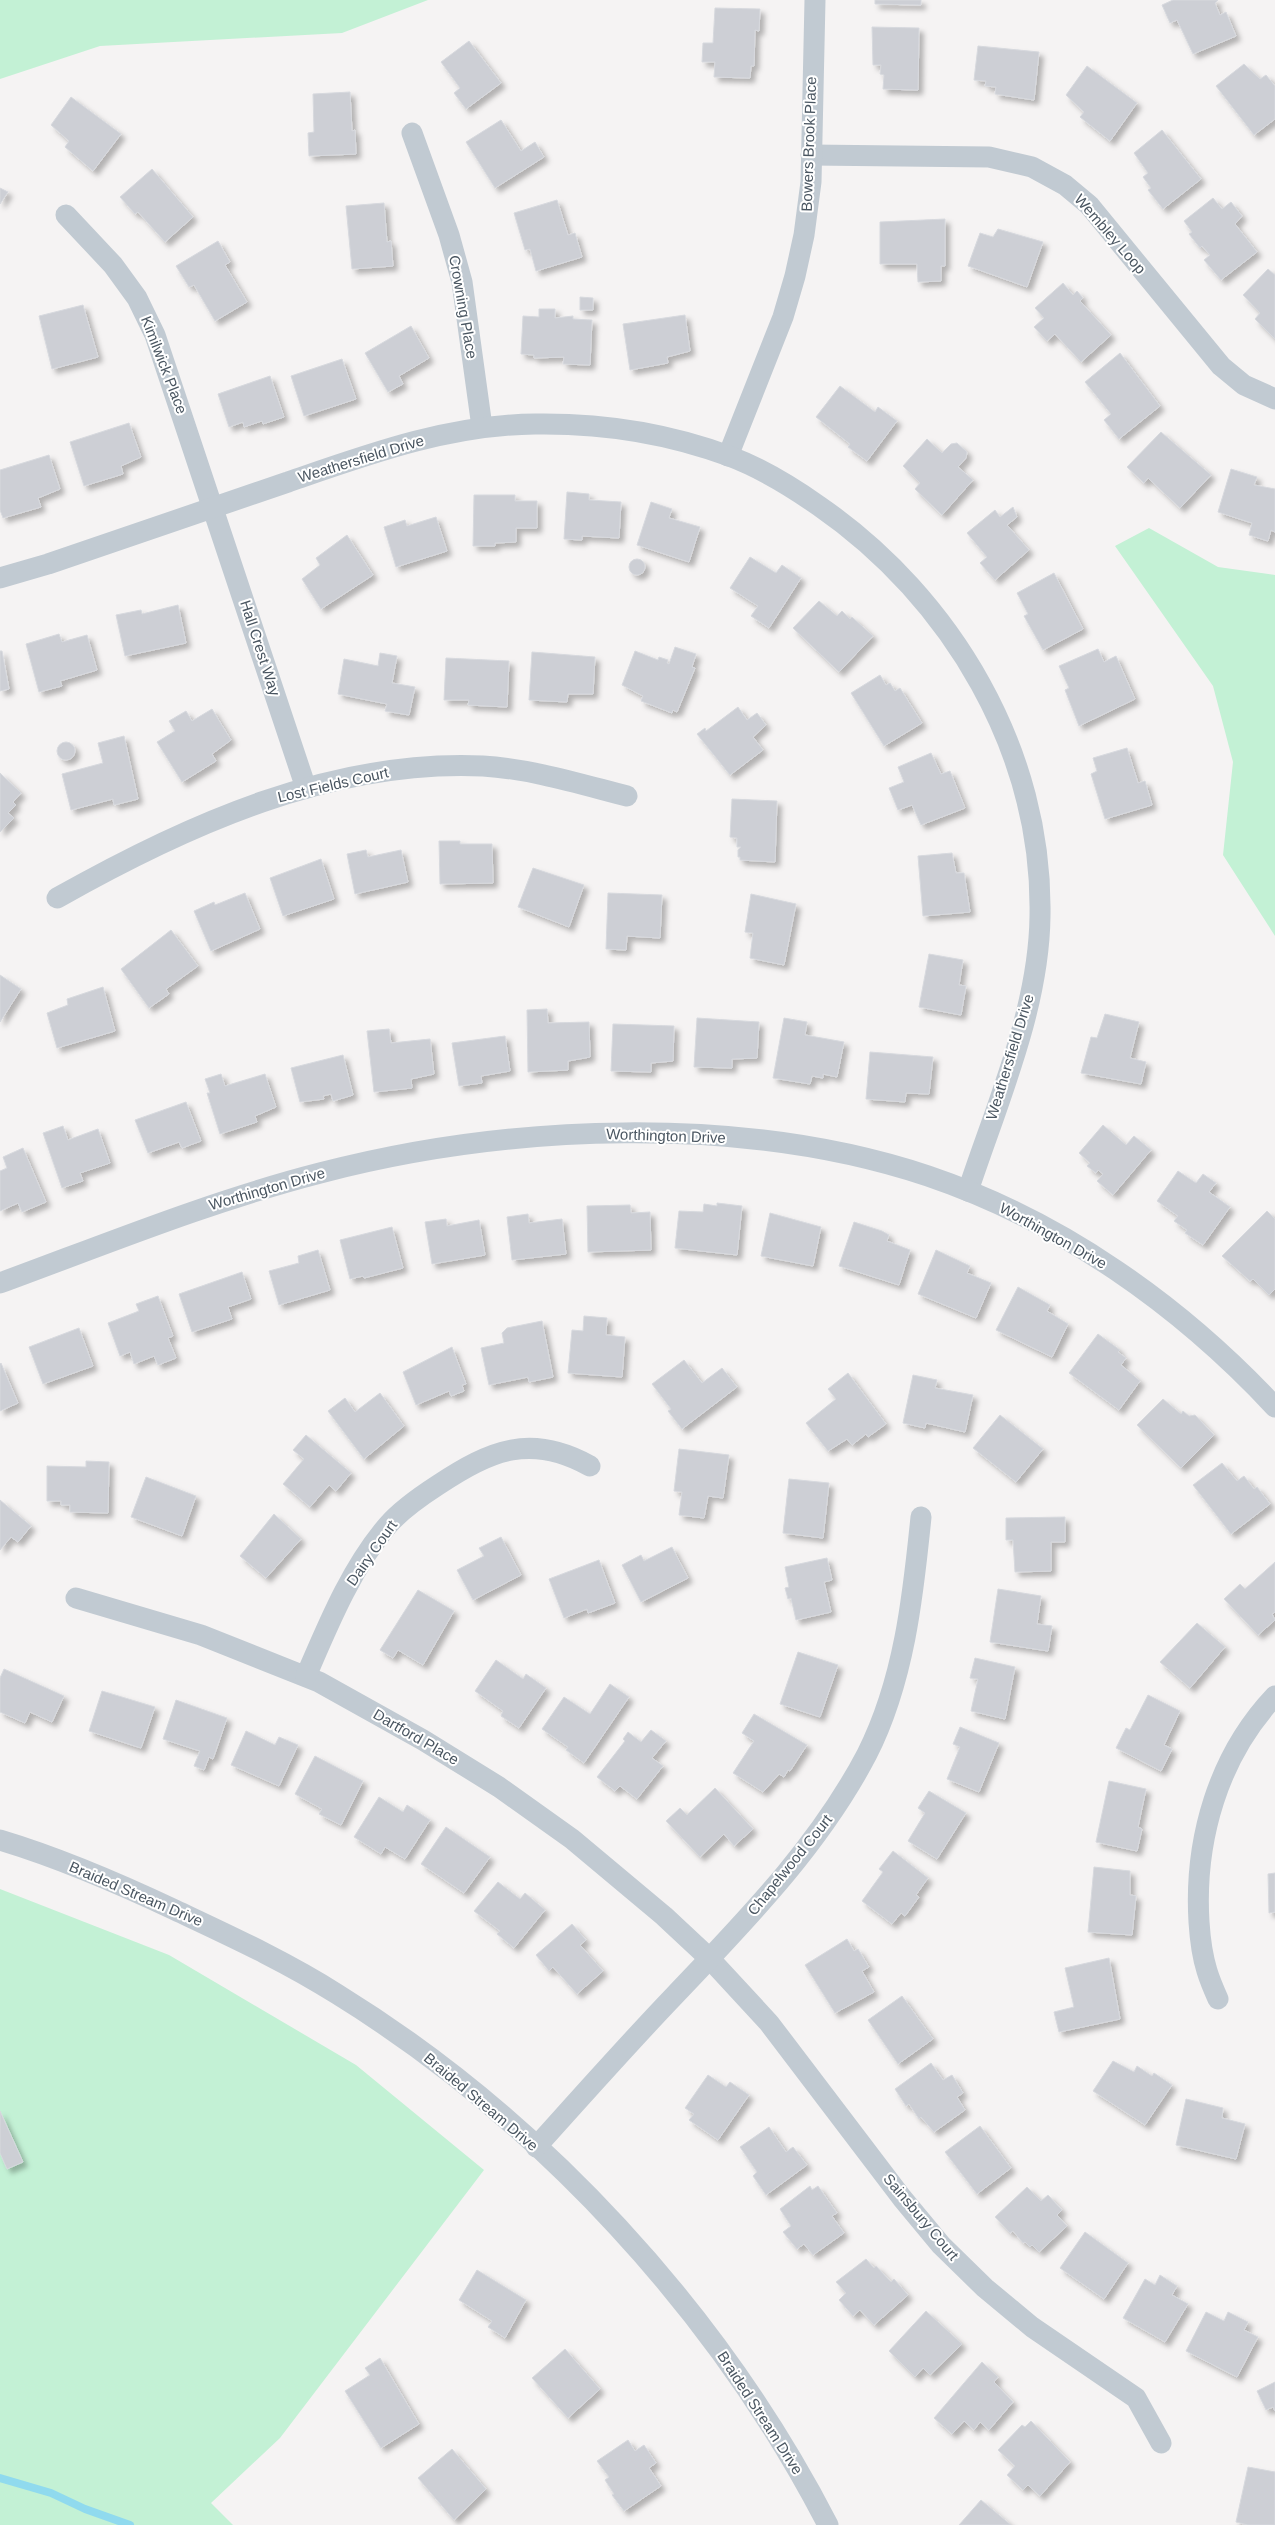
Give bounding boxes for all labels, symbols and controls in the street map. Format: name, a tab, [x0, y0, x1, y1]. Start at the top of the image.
street label: Bowers Brook Place	[798, 76, 819, 212]
street label: Wembley Loop	[1071, 190, 1150, 277]
street label: Crowning Place	[446, 254, 481, 360]
street label: Kimilwick Place	[138, 314, 191, 416]
street label: Weathersfield Drive	[296, 431, 426, 486]
street label: Hall Crest Way	[237, 598, 284, 698]
street label: Lost Fields Court	[276, 763, 391, 806]
street label: Weathersfield Drive	[982, 992, 1037, 1122]
street label: Worthington Drive	[606, 1125, 726, 1146]
street label: Worthington Drive	[207, 1164, 327, 1213]
street label: Worthington Drive	[997, 1199, 1110, 1272]
street label: Dairy Court	[343, 1516, 401, 1589]
street label: Dartford Place	[370, 1705, 462, 1768]
street label: Chapelwood Court	[744, 1810, 836, 1918]
street label: Braided Stream Drive	[67, 1858, 206, 1929]
street label: Braided Stream Drive	[421, 2049, 542, 2154]
street label: Sainsbury Court	[880, 2170, 963, 2264]
street label: Braided Stream Drive	[714, 2348, 807, 2477]

